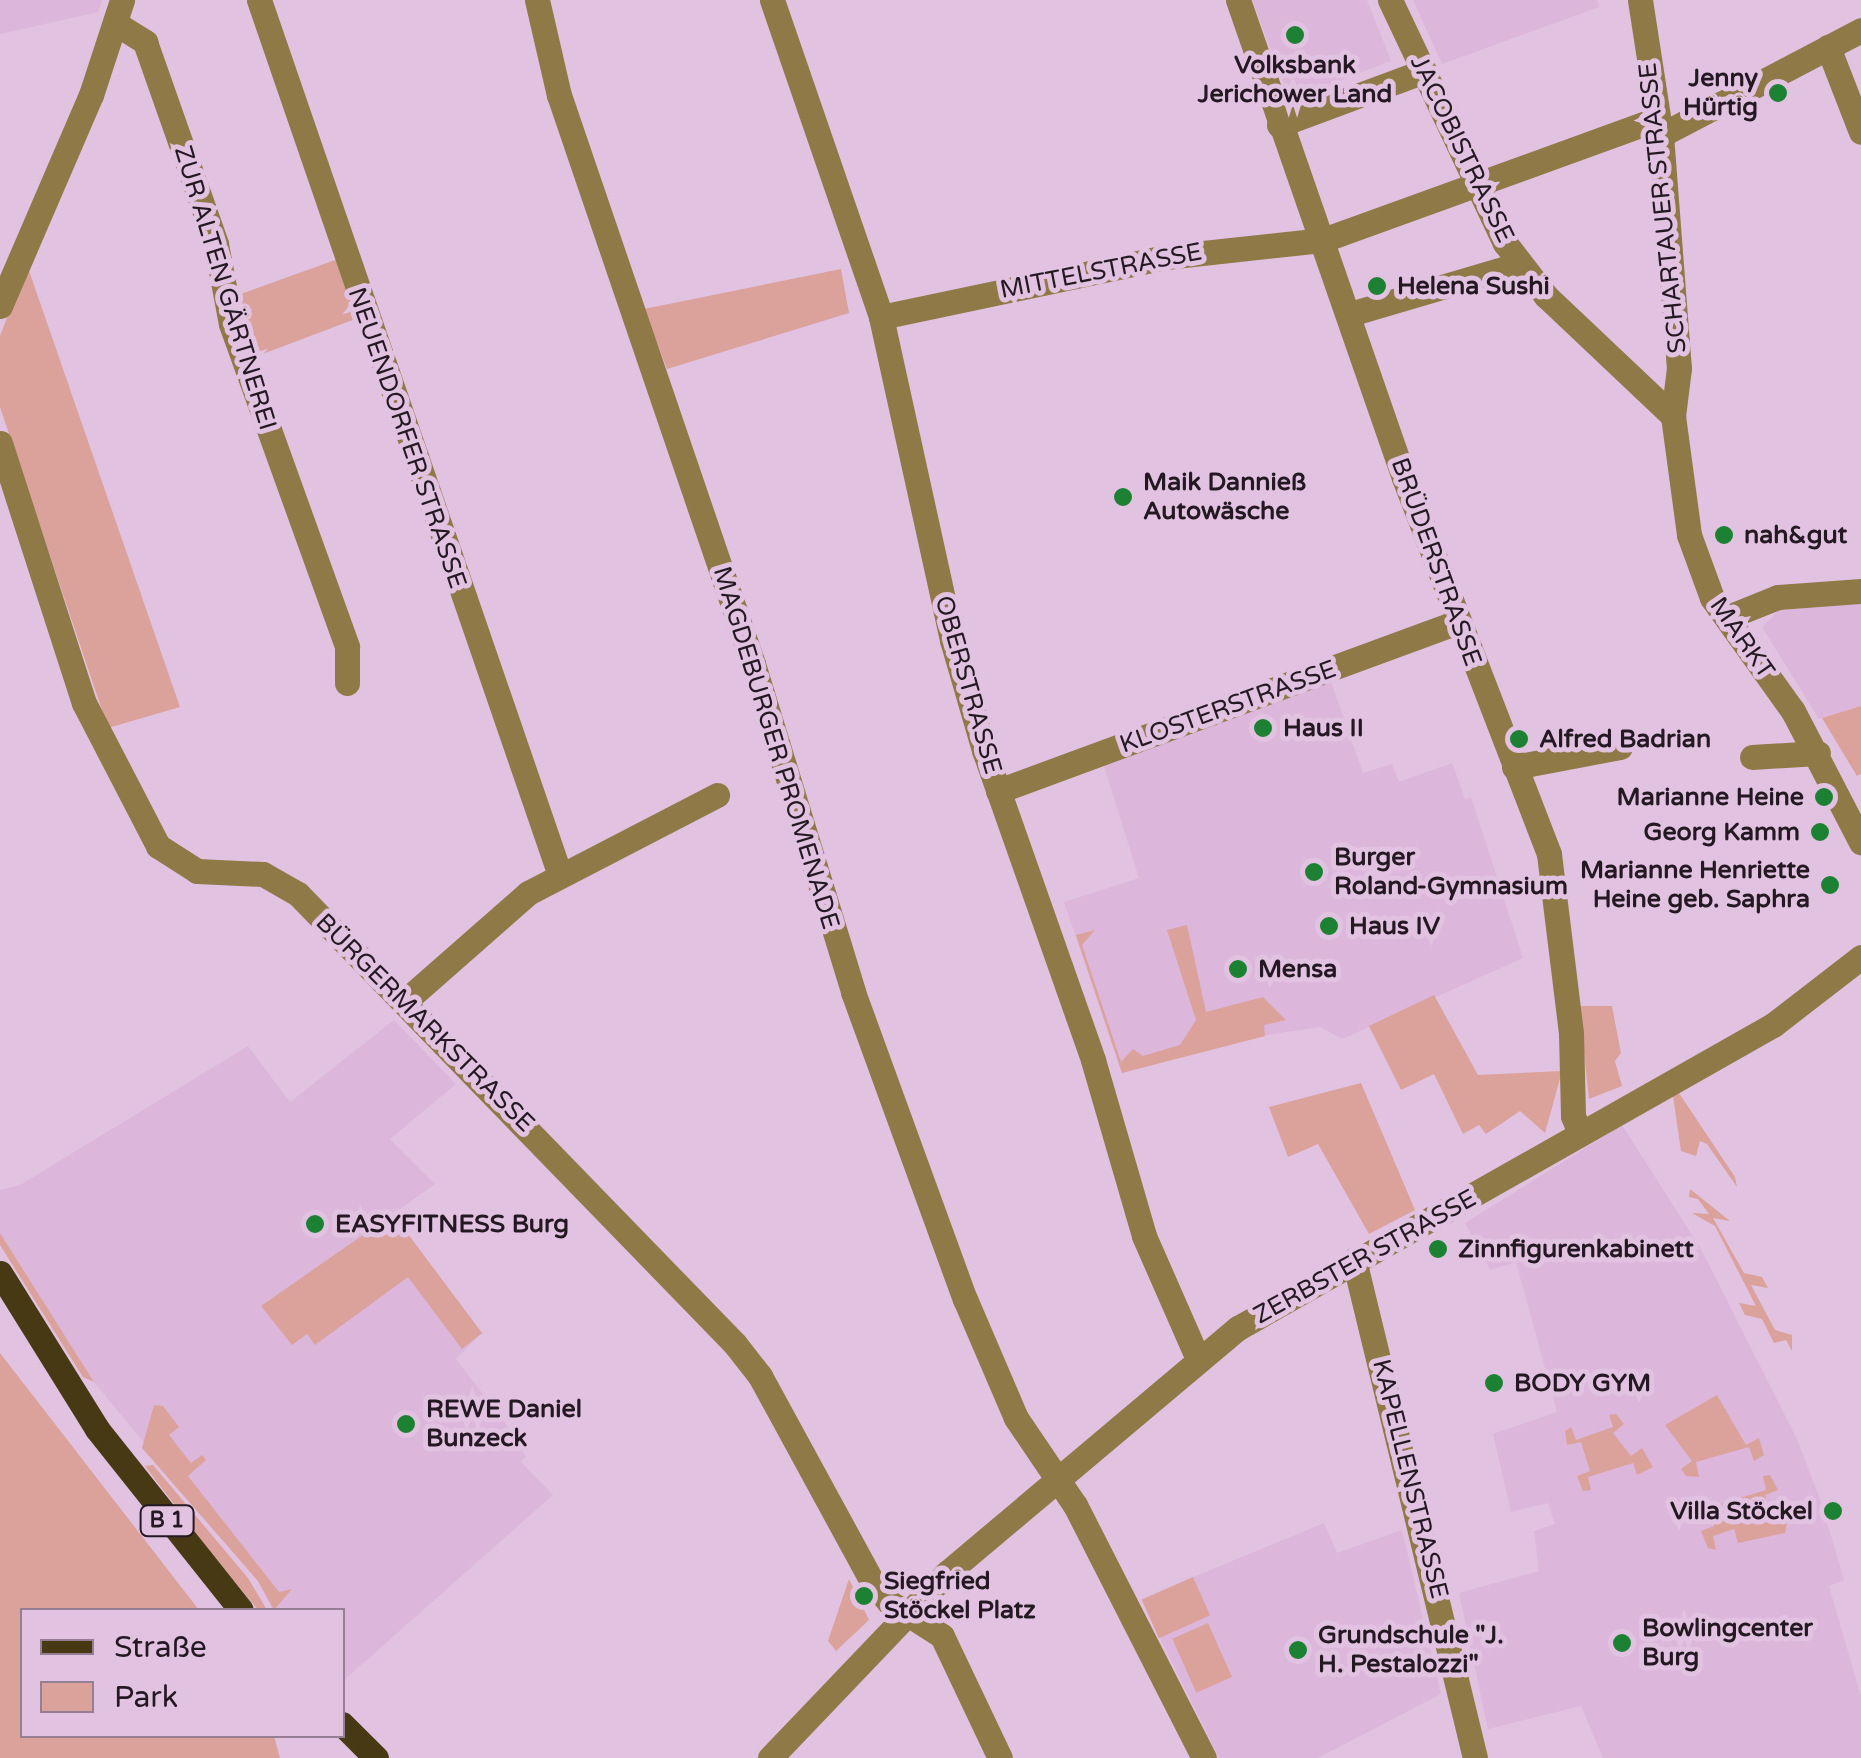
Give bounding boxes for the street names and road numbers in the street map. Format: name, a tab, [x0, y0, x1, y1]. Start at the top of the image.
street label: JACOBISTRASSE	[1404, 51, 1520, 247]
street label: SCHARTAUER STRASSE	[1633, 61, 1693, 355]
street label: ZUR ALTEN GÄRTNEREI	[167, 142, 283, 434]
street label: MITTELSTRASSE	[998, 237, 1204, 305]
street label: NEUENDORFER STRASSE	[341, 284, 473, 592]
street label: BRÜDERSTRASSE	[1384, 454, 1488, 670]
street label: MAGDEBURGER PROMENADE	[706, 563, 846, 933]
street label: MARKT	[1703, 591, 1781, 685]
street label: OBERSTRASSE	[928, 592, 1008, 778]
street label: KLOSTERSTRASSE	[1116, 654, 1340, 760]
street label: BÜRGERMARKSTRASSE	[309, 907, 541, 1139]
street label: ZERBSTER STRASSE	[1248, 1183, 1482, 1331]
street label: KAPELLENSTRASSE	[1366, 1356, 1454, 1602]
road number: B 1	[140, 1504, 194, 1538]

